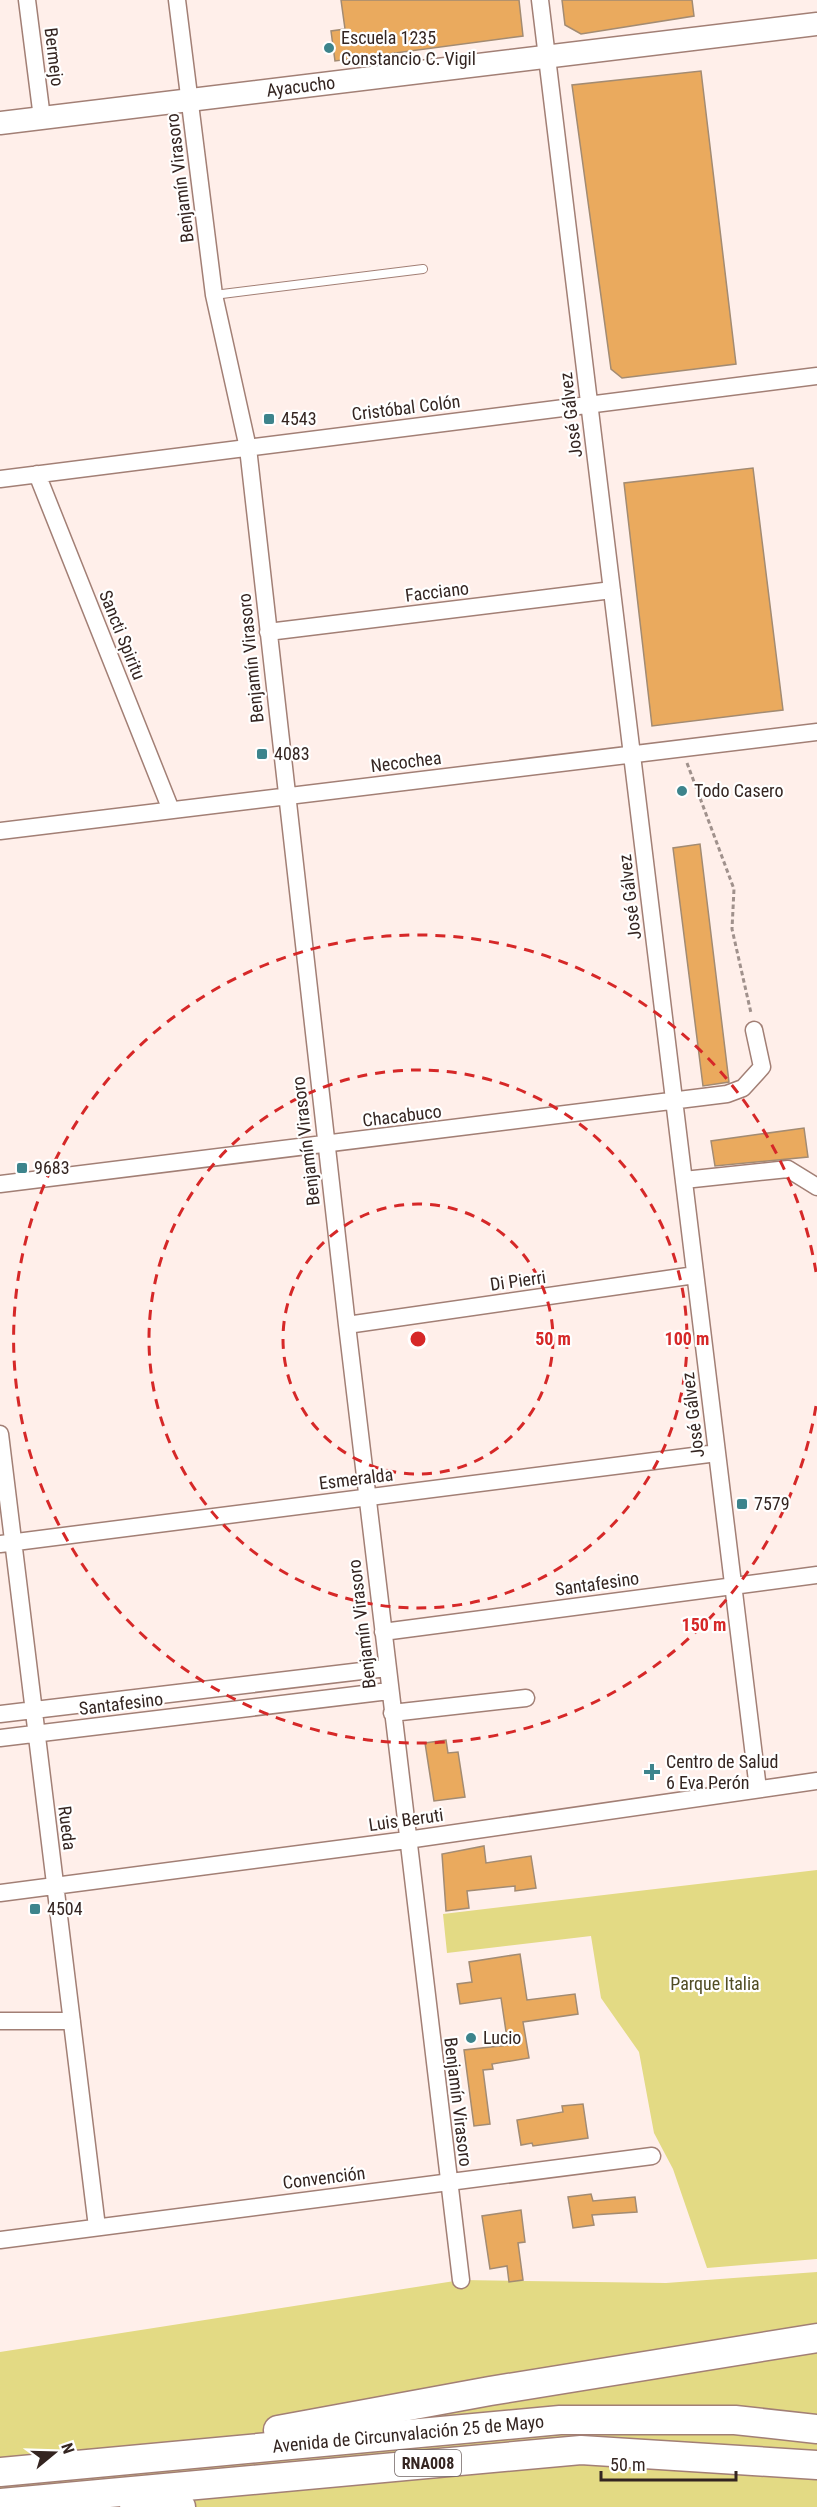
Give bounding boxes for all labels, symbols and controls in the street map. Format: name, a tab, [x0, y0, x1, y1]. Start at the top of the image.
street label: Bermejo	[40, 26, 69, 87]
place label: Escuela 1235 Constancio C. Vigil	[341, 27, 476, 69]
marker: Escuela 1235 Constancio C. Vigil	[322, 41, 336, 55]
street label: Ayacucho	[265, 71, 336, 101]
street label: Benjamín Virasoro	[161, 112, 198, 244]
street label: José Gálvez	[555, 371, 586, 459]
street label: Cristóbal Colón	[351, 390, 461, 425]
place label: 4543	[281, 408, 317, 429]
marker: 4543	[262, 412, 276, 426]
street label: Facciano	[404, 577, 470, 606]
street label: Sancti Spiritu	[95, 587, 150, 683]
street label: Benjamín Virasoro	[233, 592, 268, 724]
place label: 4083	[274, 743, 310, 764]
marker: 4083	[255, 747, 269, 761]
street label: Necochea	[369, 747, 442, 776]
place label: Todo Casero	[694, 780, 783, 801]
marker: Todo Casero	[675, 784, 689, 798]
street label: José Gálvez	[614, 853, 645, 941]
street label: Benjamín Virasoro	[287, 1075, 324, 1207]
street label: Chacabuco	[361, 1100, 443, 1131]
place label: 9683	[34, 1157, 70, 1178]
marker: 9683	[15, 1161, 29, 1175]
street label: Di Pierri	[489, 1266, 547, 1295]
text: 50 m	[535, 1328, 571, 1349]
text: 100 m	[665, 1328, 709, 1349]
centre of rings	[408, 1329, 428, 1349]
street label: José Gálvez	[677, 1371, 708, 1459]
street label: Esmeralda	[318, 1464, 394, 1493]
place label: 7579	[754, 1493, 790, 1514]
marker: 7579	[735, 1497, 749, 1511]
street label: Benjamín Virasoro	[343, 1558, 380, 1690]
street label: Santafesino	[554, 1567, 640, 1600]
text: 150 m	[682, 1614, 726, 1635]
street label: Santafesino	[78, 1688, 164, 1719]
place label: Centro de Salud 6 Eva Perón	[666, 1751, 778, 1793]
marker: Centro de Salud 6 Eva Perón	[643, 1763, 661, 1781]
street label: Luis Beruti	[367, 1804, 445, 1835]
street label: Rueda	[54, 1805, 81, 1851]
place label: 4504	[47, 1898, 83, 1919]
marker: 4504	[28, 1902, 42, 1916]
park label: Parque Italia	[670, 1973, 760, 1994]
place label: Lucio	[483, 2027, 521, 2048]
marker: Lucio	[464, 2031, 478, 2045]
street label: Benjamín Virasoro	[440, 2036, 477, 2168]
street label: Convención	[282, 2162, 366, 2193]
street label: Avenida de Circunvalación 25 de Mayo	[271, 2411, 545, 2457]
north arrow	[24, 2423, 84, 2483]
text: N	[57, 2441, 78, 2456]
scale bar	[601, 2444, 736, 2482]
road number: RNA008	[395, 2450, 461, 2476]
text: 50 m	[610, 2454, 645, 2475]

